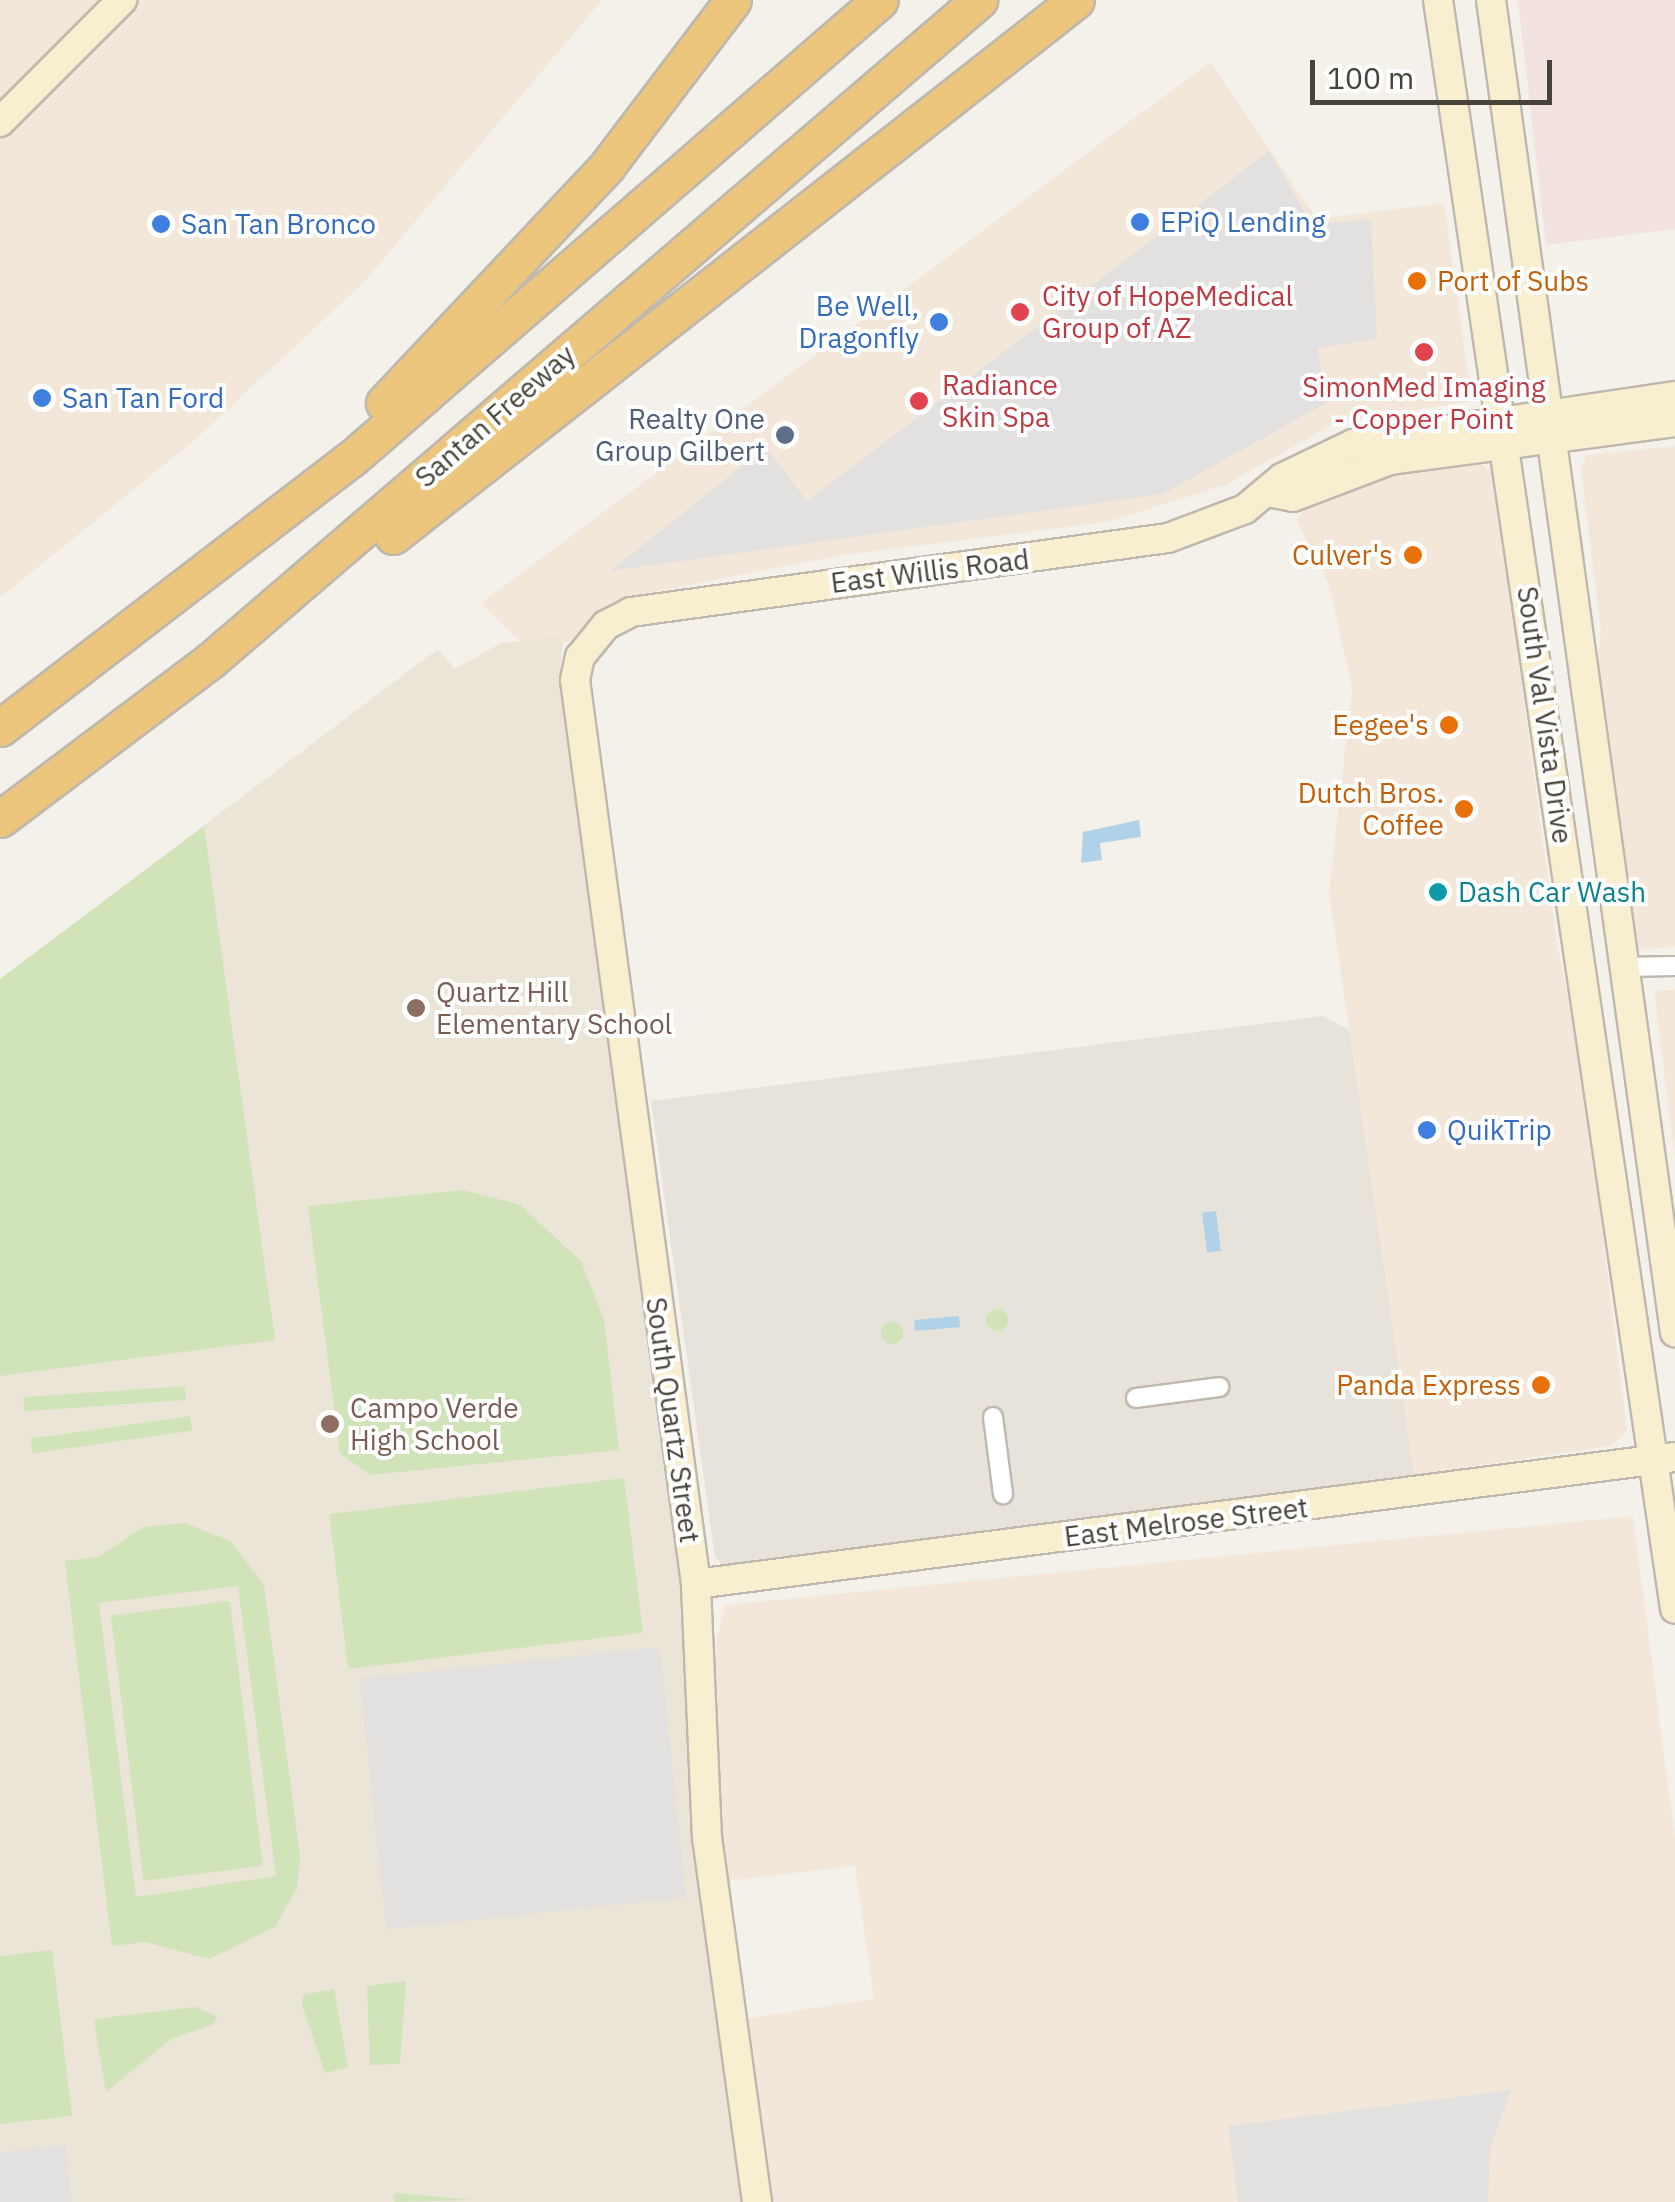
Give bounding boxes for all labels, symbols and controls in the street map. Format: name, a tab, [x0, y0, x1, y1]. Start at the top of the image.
scale bar	[1315, 40, 1558, 102]
text: 100 m	[1327, 58, 1414, 97]
place label: EPiQ Lending	[1160, 205, 1326, 239]
place label: San Tan Bronco	[181, 207, 376, 241]
marker: EPiQ Lending	[1129, 211, 1151, 233]
marker: San Tan Bronco	[150, 213, 172, 235]
place label: Port of Subs	[1437, 264, 1589, 298]
marker: Port of Subs	[1406, 270, 1428, 292]
place label: City of HopeMedical Group of AZ	[1042, 279, 1293, 345]
place label: Be Well, Dragonfly	[799, 289, 919, 355]
marker: City of HopeMedical Group of AZ	[1007, 299, 1033, 325]
marker: Be Well, Dragonfly	[928, 311, 950, 333]
street label: Santan Freeway	[408, 338, 582, 494]
marker: SimonMed Imaging - Copper Point	[1411, 339, 1437, 365]
place label: Radiance Skin Spa	[942, 368, 1058, 434]
place label: SimonMed Imaging - Copper Point	[1302, 370, 1546, 436]
place label: San Tan Ford	[62, 381, 224, 415]
marker: San Tan Ford	[31, 387, 53, 409]
marker: Radiance Skin Spa	[906, 388, 932, 414]
place label: Realty One Group Gilbert	[595, 402, 765, 468]
marker: Realty One Group Gilbert	[774, 424, 796, 446]
place label: Culver's	[1292, 538, 1393, 572]
street label: East Willis Road	[829, 542, 1031, 600]
marker: Culver's	[1402, 544, 1424, 566]
street label: South Val Vista Drive	[1510, 584, 1580, 846]
place label: Eegee's	[1332, 708, 1429, 742]
marker: Eegee's	[1438, 714, 1460, 736]
place label: Dutch Bros. Coffee	[1298, 776, 1444, 842]
marker: Dutch Bros. Coffee	[1453, 798, 1475, 820]
place label: Dash Car Wash	[1458, 875, 1646, 909]
marker: Dash Car Wash	[1427, 881, 1449, 903]
place label: Quartz Hill Elementary School	[436, 975, 672, 1041]
marker: Quartz Hill Elementary School	[405, 997, 427, 1019]
place label: QuikTrip	[1447, 1113, 1552, 1147]
marker: QuikTrip	[1416, 1119, 1438, 1141]
street label: South Quartz Street	[639, 1295, 707, 1545]
place label: Panda Express	[1336, 1368, 1521, 1402]
marker: Panda Express	[1530, 1374, 1552, 1396]
place label: Campo Verde High School	[350, 1391, 519, 1457]
marker: Campo Verde High School	[319, 1413, 341, 1435]
street label: East Melrose Street	[1062, 1490, 1310, 1554]

